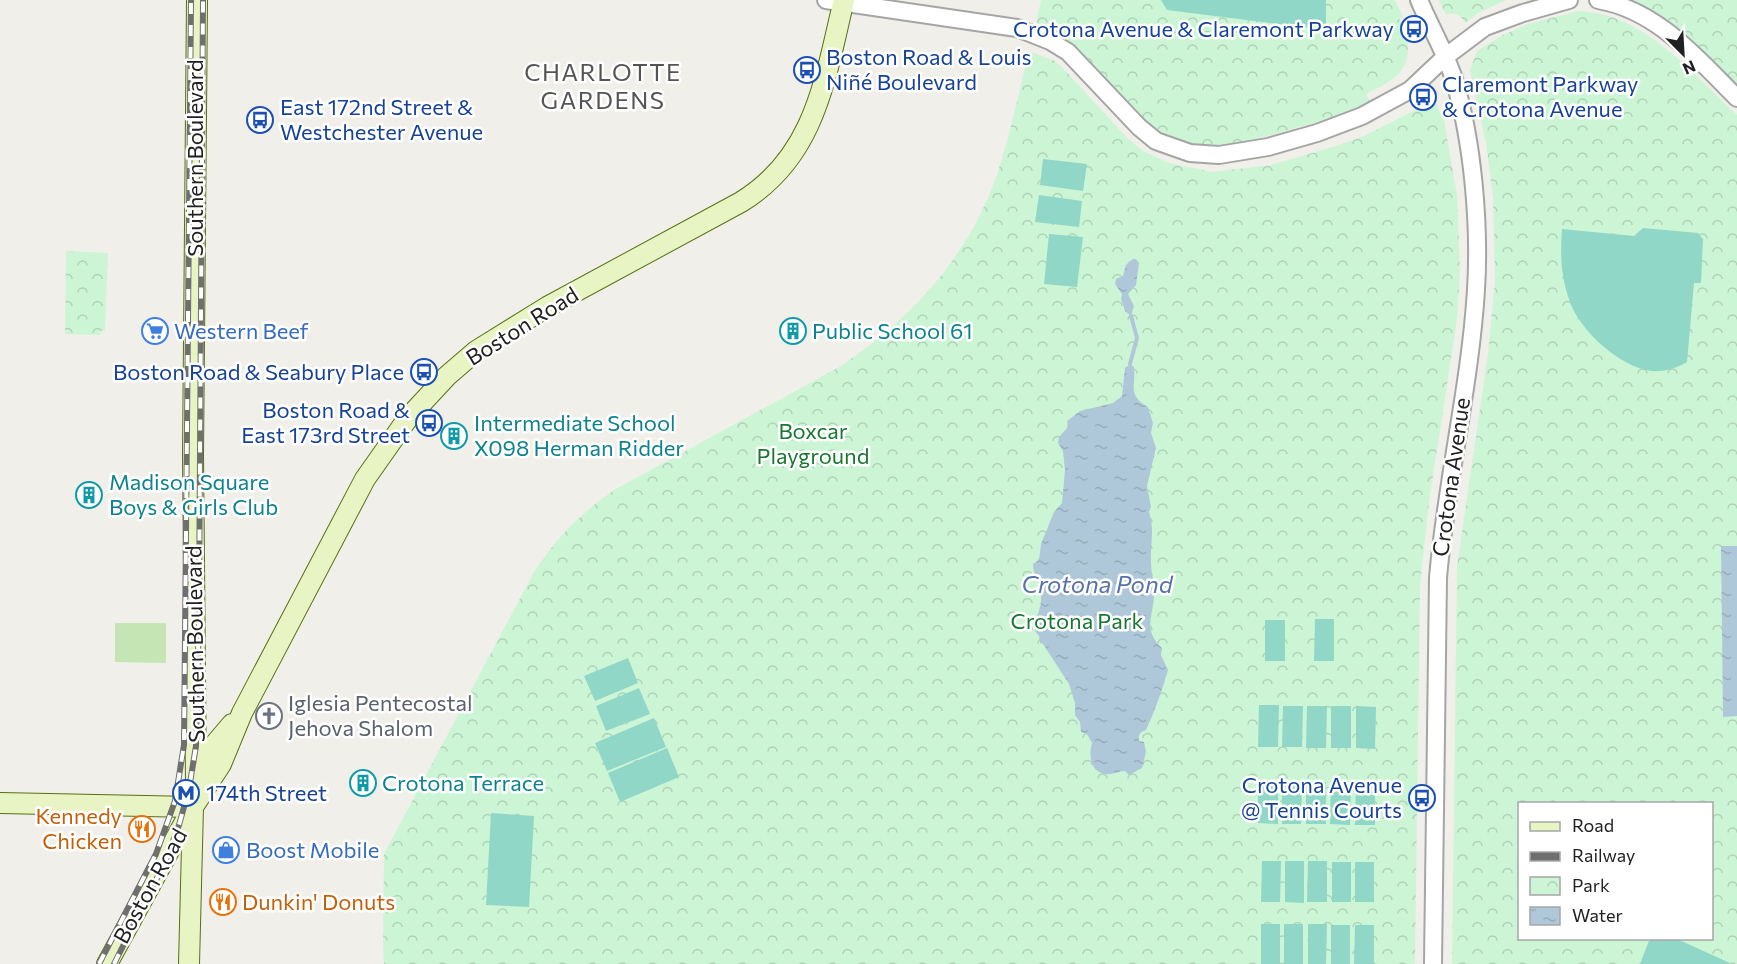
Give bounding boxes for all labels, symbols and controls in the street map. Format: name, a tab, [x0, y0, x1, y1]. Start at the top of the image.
bus stop icon: Crotona Avenue & Claremont Parkway	[1399, 14, 1429, 44]
place label: Crotona Avenue & Claremont Parkway	[1013, 15, 1394, 42]
north arrow	[1653, 24, 1713, 84]
place label: Boston Road & Louis Niñé Boulevard	[826, 43, 1032, 95]
bus stop icon: Boston Road & Louis Niñé Boulevard	[792, 55, 822, 85]
district label: CHARLOTTE GARDENS	[524, 57, 682, 114]
text: N	[1680, 57, 1699, 79]
street label: Southern Boulevard	[181, 59, 208, 257]
place label: Claremont Parkway & Crotona Avenue	[1442, 70, 1638, 122]
bus stop icon: Claremont Parkway & Crotona Avenue	[1408, 82, 1438, 112]
place label: East 172nd Street & Westchester Avenue	[280, 93, 483, 145]
bus stop icon: East 172nd Street & Westchester Avenue	[245, 105, 275, 135]
street label: Boston Road	[461, 280, 583, 371]
supermarket icon: Western Beef	[140, 316, 170, 346]
building icon: Public School 61	[778, 316, 808, 346]
place label: Western Beef	[174, 317, 309, 344]
place label: Public School 61	[812, 317, 973, 344]
bus stop icon: Boston Road & Seabury Place	[409, 357, 439, 387]
place label: Boston Road & Seabury Place	[113, 358, 404, 385]
place label: Boston Road & East 173rd Street	[241, 396, 410, 448]
street label: Crotona Avenue	[1426, 396, 1475, 558]
bus stop icon: Boston Road & East 173rd Street	[414, 408, 444, 438]
place label: Intermediate School X098 Herman Ridder	[474, 409, 684, 461]
park label: Boxcar Playground	[757, 417, 869, 469]
building icon: Intermediate School X098 Herman Ridder	[439, 421, 469, 451]
place label: Madison Square Boys & Girls Club	[109, 468, 278, 520]
building icon: Madison Square Boys & Girls Club	[74, 480, 104, 510]
street label: Southern Boulevard	[179, 545, 210, 743]
water label: Crotona Pond	[1021, 569, 1174, 598]
park label: Crotona Park	[1011, 607, 1143, 634]
place label: Iglesia Pentecostal Jehova Shalom	[288, 689, 473, 741]
church icon: Iglesia Pentecostal Jehova Shalom	[254, 701, 284, 731]
building icon: Crotona Terrace	[348, 768, 378, 798]
place label: Crotona Terrace	[382, 769, 544, 796]
place label: Crotona Avenue @ Tennis Courts	[1241, 771, 1402, 823]
metro station icon: 174th Street	[171, 778, 201, 808]
place label: 174th Street	[206, 779, 327, 806]
bus stop icon: Crotona Avenue @ Tennis Courts	[1407, 783, 1437, 813]
place label: Kennedy Chicken	[36, 802, 122, 854]
legend	[1518, 802, 1713, 940]
restaurant icon: Kennedy Chicken	[127, 814, 157, 844]
text: Road	[1572, 814, 1614, 836]
street label: Boston Road	[107, 824, 192, 948]
shop icon: Boost Mobile	[211, 835, 241, 865]
place label: Boost Mobile	[246, 836, 379, 863]
text: Railway	[1572, 844, 1635, 866]
text: Park	[1572, 874, 1610, 896]
restaurant icon: Dunkin' Donuts	[208, 887, 238, 917]
place label: Dunkin' Donuts	[242, 888, 395, 915]
text: Water	[1572, 904, 1623, 926]

